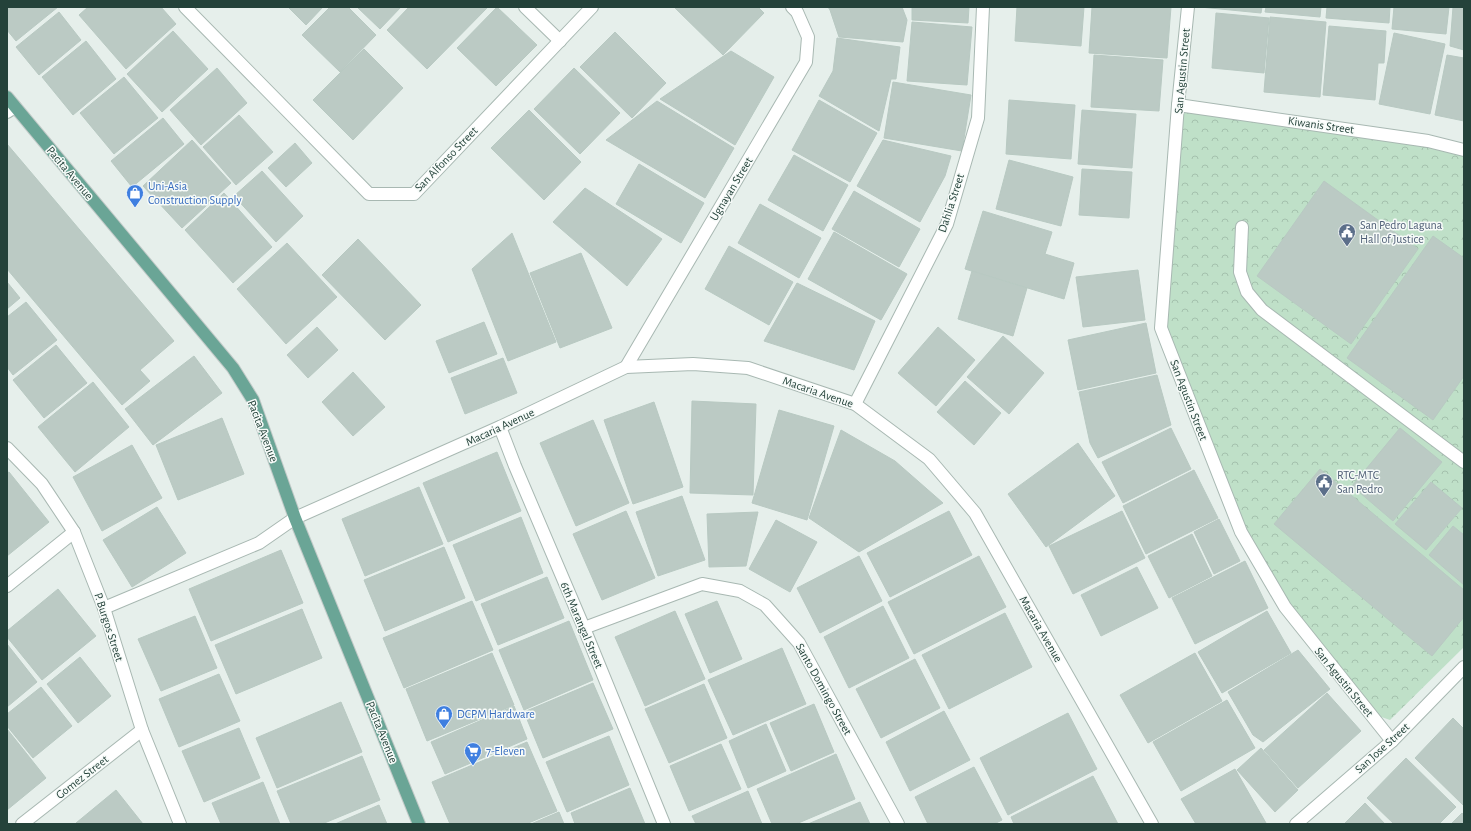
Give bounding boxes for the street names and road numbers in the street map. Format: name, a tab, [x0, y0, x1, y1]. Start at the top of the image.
street label: San Agustin Street	[1172, 28, 1192, 114]
street label: Kiwanis Street	[1287, 114, 1355, 136]
street label: San Alfonso Street	[412, 124, 480, 194]
street label: Pacita Avenue	[44, 144, 96, 202]
street label: Ugnayan Street	[707, 155, 756, 223]
street label: Dahlia Street	[936, 172, 966, 234]
street label: San Agustin Street	[1168, 358, 1210, 442]
street label: Macaria Avenue	[781, 374, 855, 410]
street label: Pacita Avenue	[246, 398, 280, 464]
street label: Macaria Avenue	[464, 406, 536, 448]
street label: 6th Marangal Street	[558, 580, 606, 670]
street label: P. Burgos Street	[92, 591, 126, 663]
street label: Macaria Avenue	[1017, 594, 1065, 664]
street label: Santo Domingo Street	[794, 641, 854, 737]
street label: San Agustin Street	[1312, 645, 1376, 719]
street label: Pacita Avenue	[364, 699, 400, 765]
street label: San Jose Street	[1352, 720, 1412, 775]
street label: Gomez Street	[53, 753, 111, 801]

